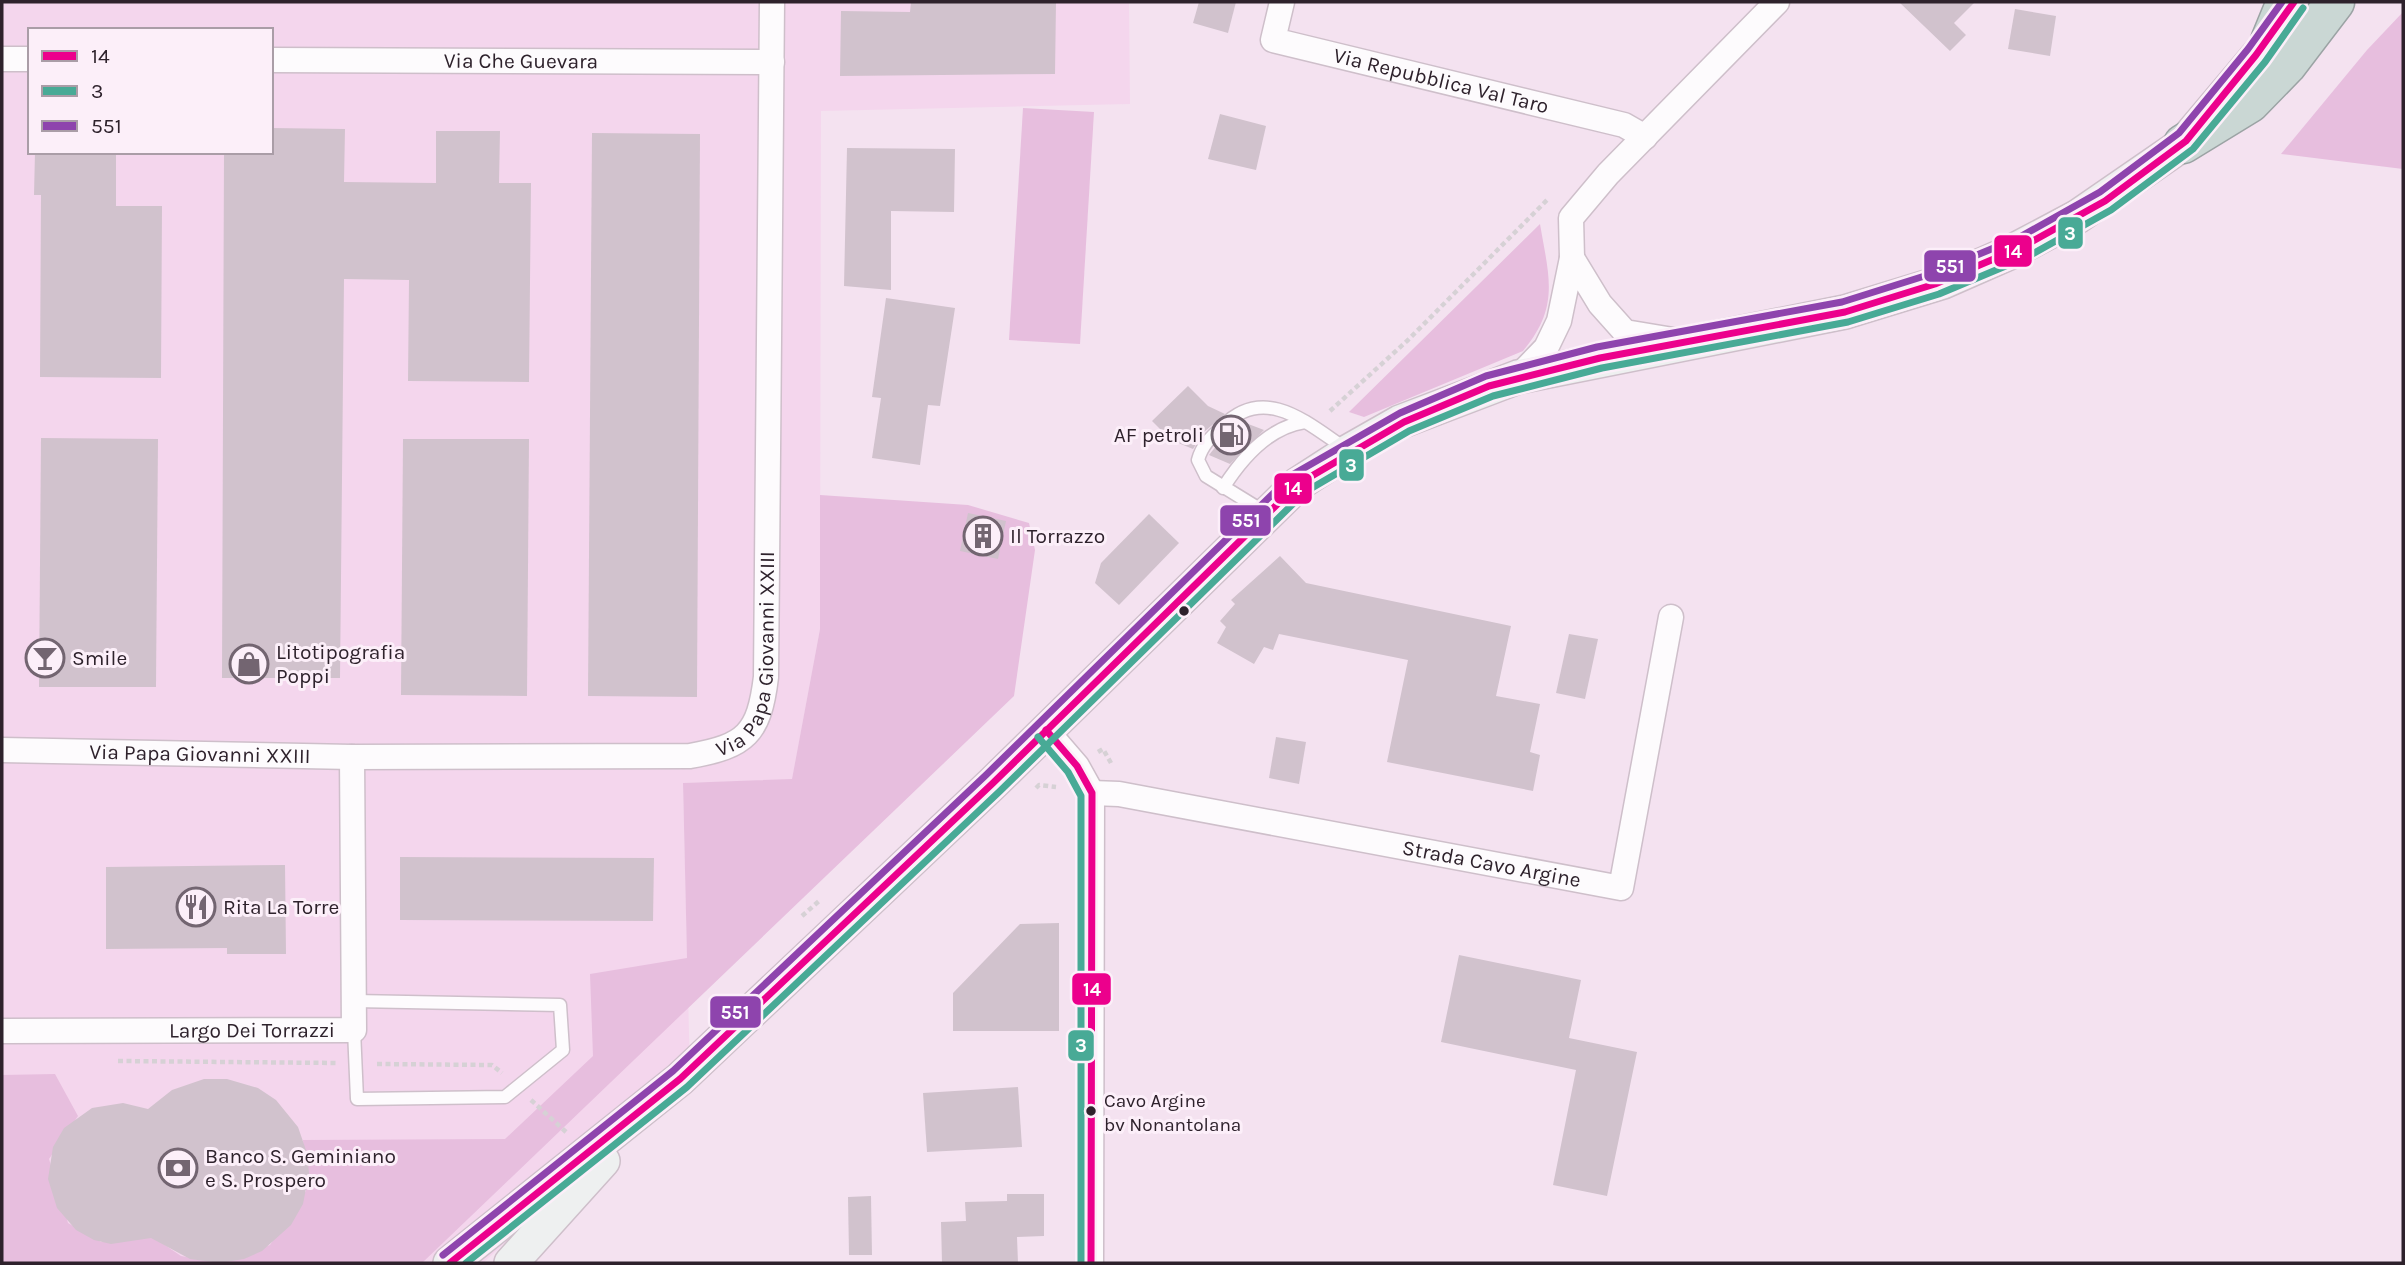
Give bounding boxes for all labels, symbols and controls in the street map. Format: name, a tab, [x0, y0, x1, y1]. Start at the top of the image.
legend	[28, 28, 273, 154]
street label: Via Repubblica Val Taro	[1331, 43, 1551, 118]
text: 14	[91, 44, 110, 68]
street label: Via Che Guevara	[444, 49, 598, 73]
text: 3	[91, 79, 103, 103]
text: 551	[91, 114, 122, 138]
line badge: 3	[2057, 216, 2084, 250]
text: 3	[2064, 223, 2076, 245]
line badge: 14	[1993, 234, 2033, 268]
text: 14	[2004, 241, 2023, 263]
line badge: 551	[1923, 249, 1977, 283]
text: 551	[1936, 256, 1964, 278]
fuel station icon: AF petroli	[1210, 414, 1252, 456]
place label: AF petroli	[1114, 423, 1204, 447]
line badge: 3	[1338, 448, 1365, 482]
text: 3	[1345, 455, 1357, 477]
line badge: 14	[1273, 472, 1313, 505]
text: 14	[1284, 478, 1303, 500]
line badge: 551	[1219, 504, 1272, 537]
text: 551	[1232, 510, 1260, 532]
building icon: Il Torrazzo	[962, 515, 1004, 557]
place label: Il Torrazzo	[1010, 524, 1105, 548]
street label: Via Papa Giovanni XXIII	[713, 551, 779, 762]
unlabelled marker	[1177, 604, 1191, 618]
bar icon: Smile	[24, 637, 66, 679]
place label: Litotipografia Poppi	[276, 640, 405, 688]
shop icon: Litotipografia Poppi	[228, 643, 270, 685]
place label: Smile	[72, 646, 127, 670]
street label: Via Papa Giovanni XXIII	[89, 740, 311, 768]
street label: Strada Cavo Argine	[1400, 835, 1583, 892]
restaurant icon: Rita La Torre	[175, 886, 217, 928]
place label: Rita La Torre	[223, 895, 339, 919]
line badge: 14	[1071, 972, 1112, 1006]
text: 14	[1083, 979, 1102, 1001]
line badge: 551	[709, 995, 762, 1029]
text: 551	[721, 1002, 749, 1024]
street label: Largo Dei Torrazzi	[169, 1018, 335, 1043]
line badge: 3	[1067, 1029, 1095, 1062]
text: 3	[1075, 1035, 1087, 1057]
place label: Cavo Argine bv Nonantolana	[1104, 1090, 1241, 1136]
marker: Cavo Argine bv Nonantolana	[1084, 1104, 1098, 1118]
place label: Banco S. Geminiano e S. Prospero	[205, 1144, 396, 1192]
bank icon: Banco S. Geminiano e S. Prospero	[157, 1147, 199, 1189]

